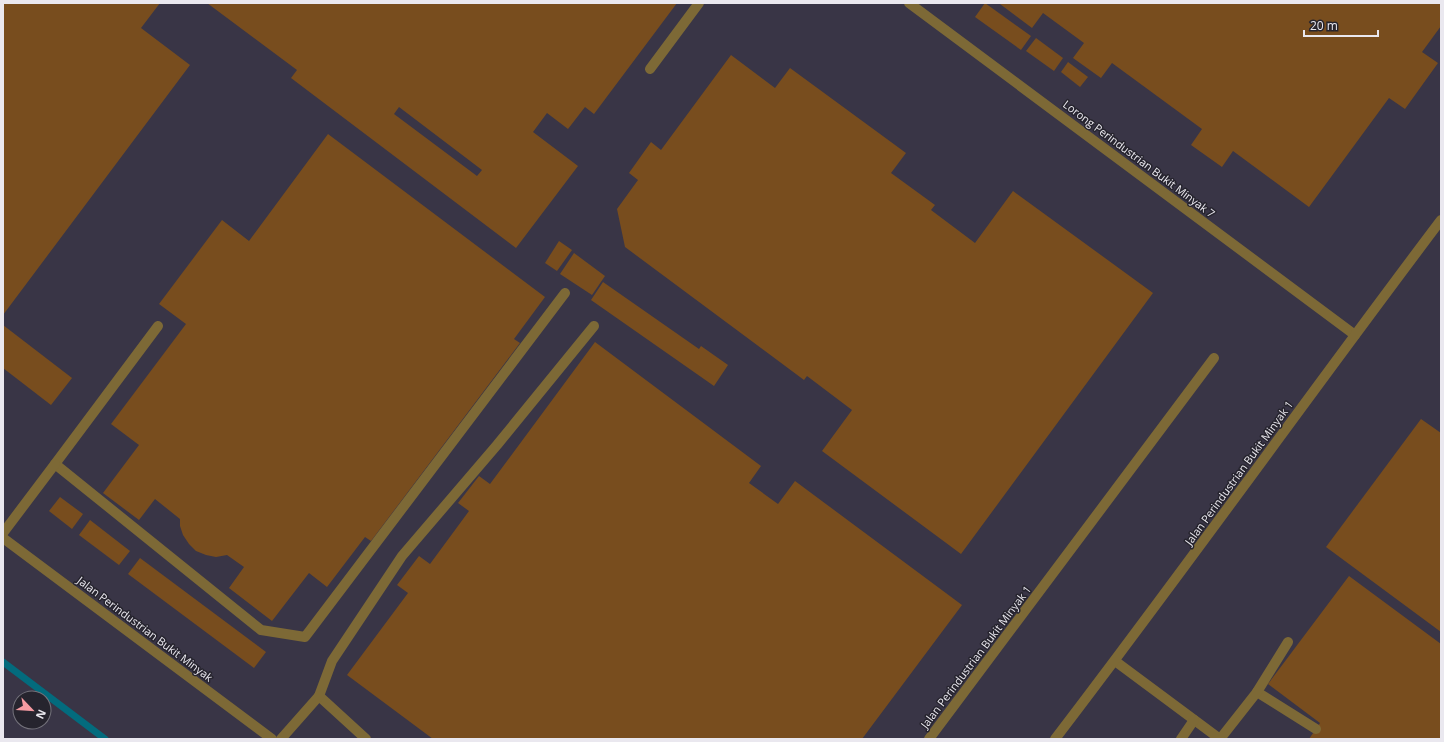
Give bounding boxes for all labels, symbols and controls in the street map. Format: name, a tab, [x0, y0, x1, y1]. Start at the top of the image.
scale bar	[1304, 12, 1378, 38]
text: 20 m	[1310, 17, 1338, 34]
street label: Lorong Perindustrian Bukit Minyak 7	[1060, 96, 1218, 221]
street label: Jalan Perindustrian Bukit Minyak 1	[1180, 397, 1296, 549]
street label: Jalan Perindustrian Bukit Minyak	[74, 572, 216, 685]
street label: Jalan Perindustrian Bukit Minyak 1	[916, 582, 1034, 732]
north arrow	[12, 690, 52, 730]
text: N	[33, 707, 50, 722]

